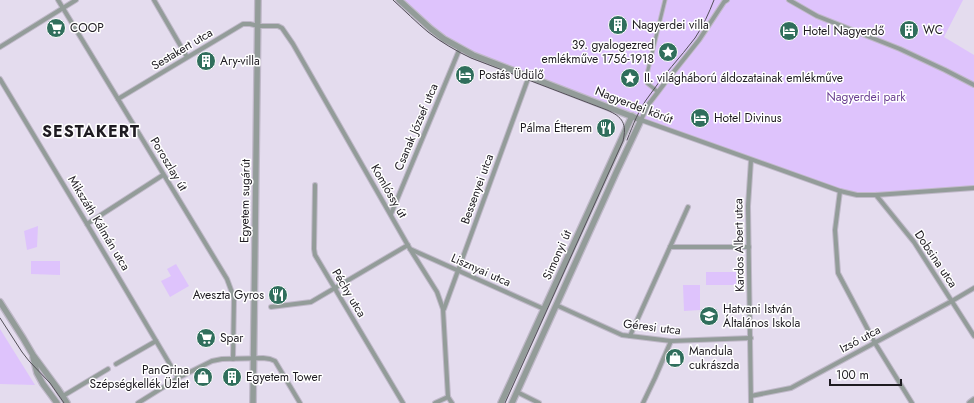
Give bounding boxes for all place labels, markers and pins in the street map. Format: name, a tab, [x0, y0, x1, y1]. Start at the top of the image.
building icon: Nagyerdei villa	[607, 14, 629, 36]
place label: Nagyerdei villa	[632, 16, 709, 34]
supermarket icon: COOP	[45, 17, 67, 39]
place label: COOP	[70, 19, 104, 37]
building icon: WC	[898, 19, 920, 41]
hotel icon: Hotel Nagyerdő	[778, 20, 800, 42]
place label: WC	[923, 21, 943, 39]
place label: Hotel Nagyerdő	[803, 22, 885, 40]
place label: 39. gyalogezred emlékműve 1756-1918	[542, 36, 654, 68]
place icon: 39. gyalogezred emlékműve 1756-1918	[657, 41, 679, 63]
building icon: Ary-villa	[195, 50, 217, 72]
place label: Ary-villa	[220, 52, 260, 70]
hotel icon: Postás Üdülő	[454, 64, 476, 86]
place label: Postás Üdülő	[479, 66, 544, 84]
place icon: II. világháború áldozatainak emlékműve	[619, 67, 641, 89]
place label: II. világháború áldozatainak emlékműve	[644, 69, 843, 87]
hotel icon: Hotel Divinus	[689, 107, 711, 129]
place label: Hotel Divinus	[714, 109, 782, 127]
restaurant icon: Pálma Étterem	[595, 117, 617, 139]
place label: Pálma Étterem	[520, 119, 592, 137]
restaurant icon: Aveszta Gyros	[267, 284, 289, 306]
place label: Aveszta Gyros	[193, 286, 264, 304]
place label: Hatvani István Általános Iskola	[723, 300, 800, 332]
school or university icon: Hatvani István Általános Iskola	[698, 305, 720, 327]
supermarket icon: Spar	[195, 327, 217, 349]
place label: Spar	[220, 329, 244, 347]
place label: Mandula cukrászda	[689, 342, 739, 374]
shop icon: Mandula cukrászda	[664, 347, 686, 369]
place label: PanGrina Szépségkellék Üzlet	[89, 361, 189, 393]
shop icon: PanGrina Szépségkellék Üzlet	[192, 366, 214, 388]
building icon: Egyetem Tower	[221, 366, 243, 388]
place label: Egyetem Tower	[246, 368, 323, 386]

